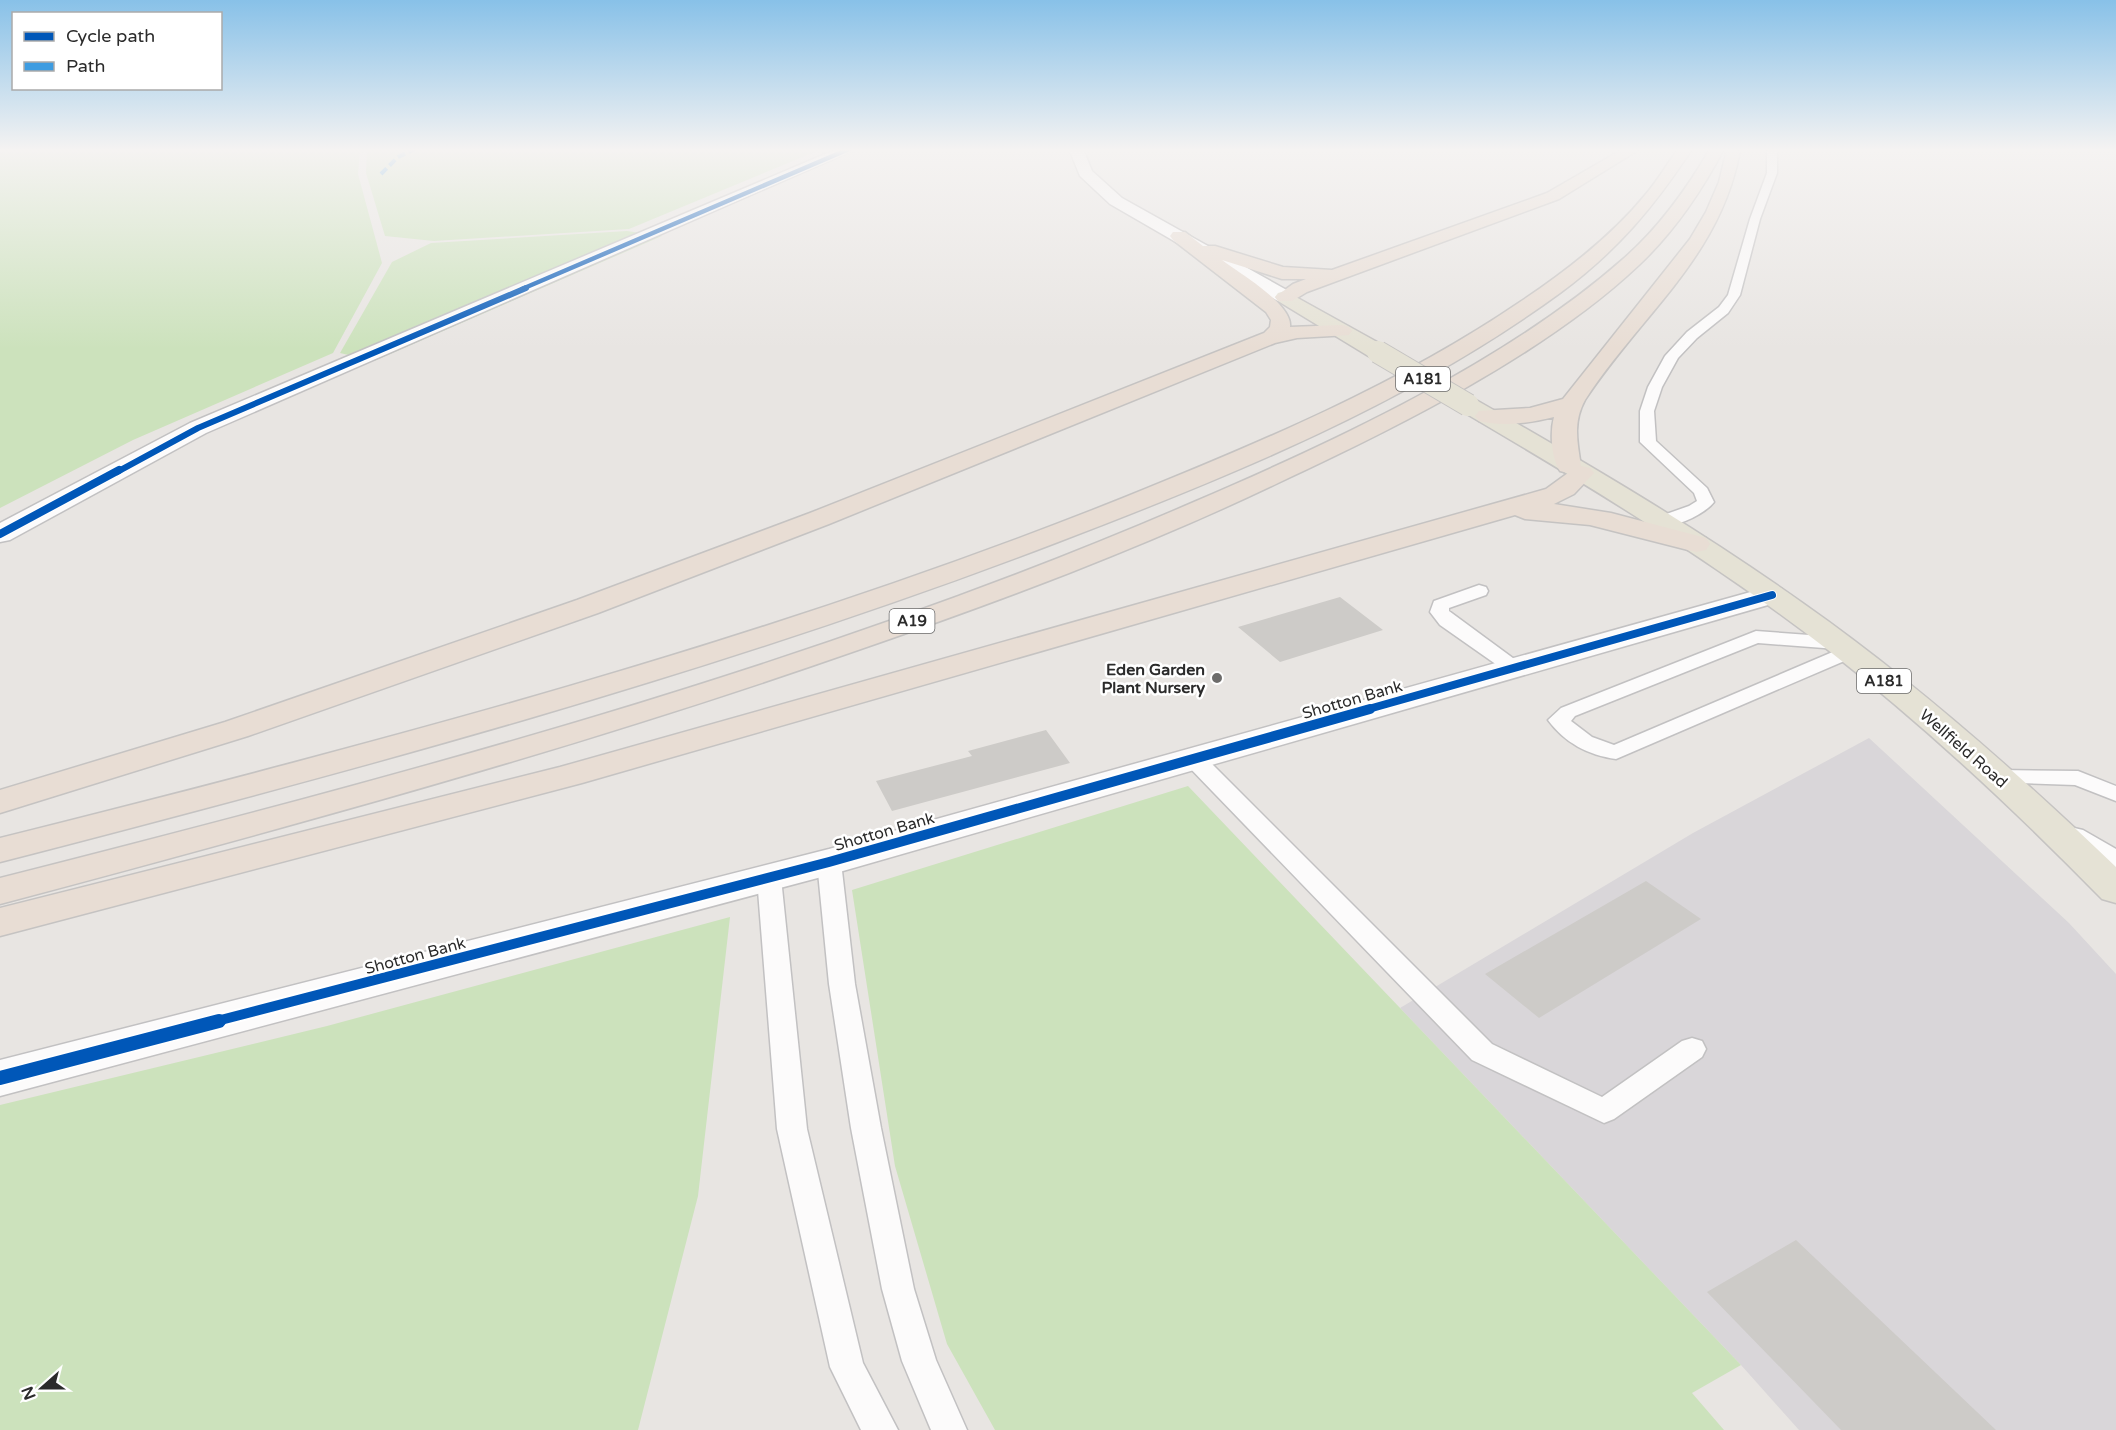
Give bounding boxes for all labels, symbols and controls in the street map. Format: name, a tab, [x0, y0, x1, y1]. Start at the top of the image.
legend	[12, 12, 222, 90]
text: Cycle path	[66, 25, 155, 47]
text: Path	[66, 55, 105, 77]
road number: A181	[1396, 367, 1450, 391]
road number: A19	[890, 609, 934, 633]
place label: Eden Garden Plant Nursery	[1102, 660, 1205, 698]
road number: A181	[1857, 669, 1911, 693]
marker: Eden Garden Plant Nursery	[1210, 671, 1224, 685]
street label: Shotton Bank	[1300, 676, 1405, 724]
street label: Wellfield Road	[1915, 705, 2011, 792]
street label: Shotton Bank	[832, 808, 937, 856]
street label: Shotton Bank	[363, 933, 468, 979]
north arrow	[12, 1358, 72, 1418]
text: N	[17, 1383, 41, 1403]

